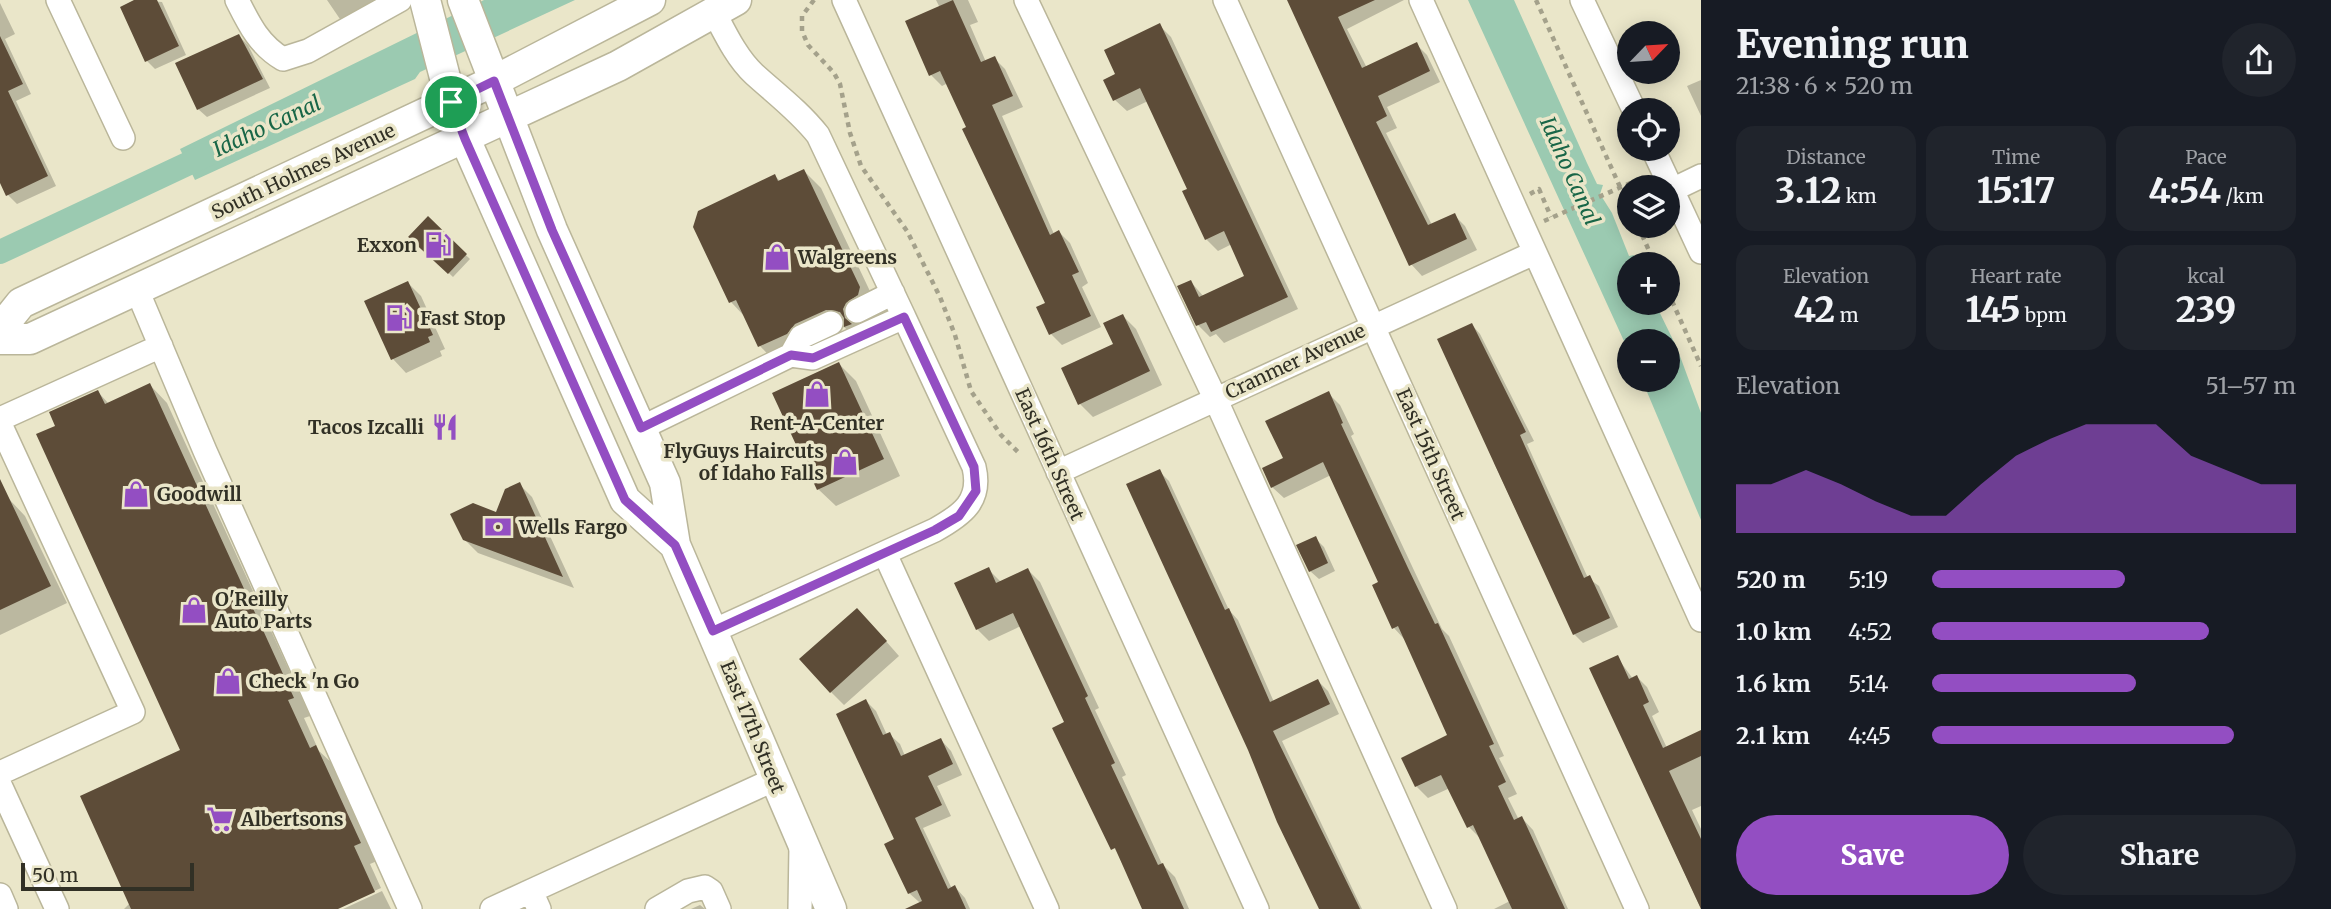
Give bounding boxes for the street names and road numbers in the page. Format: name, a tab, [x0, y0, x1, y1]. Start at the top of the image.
street label: South Holmes Avenue	[207, 118, 399, 224]
street label: Cranmer Avenue	[1221, 318, 1369, 404]
street label: East 16th Street	[1010, 384, 1090, 524]
street label: East 15th Street	[1391, 385, 1471, 524]
street label: East 17th Street	[715, 657, 791, 797]

